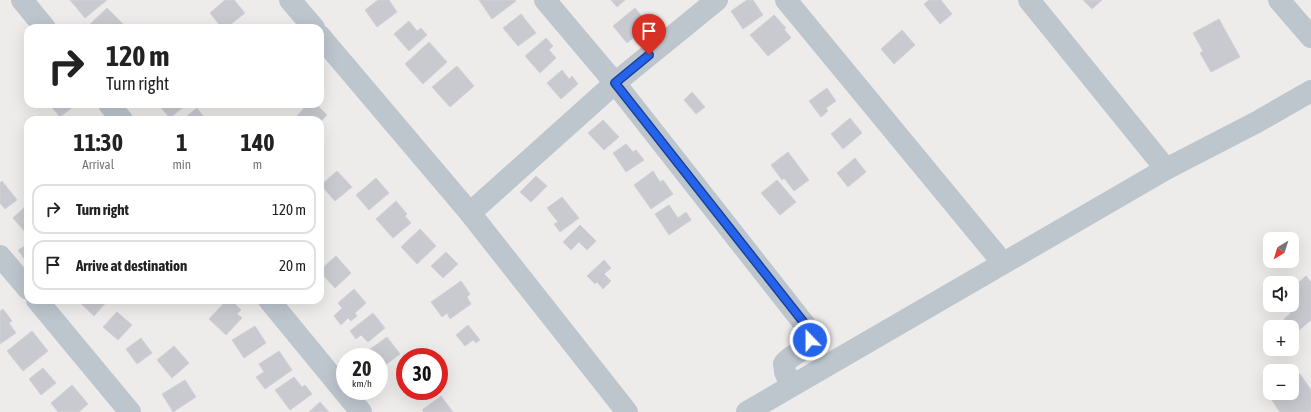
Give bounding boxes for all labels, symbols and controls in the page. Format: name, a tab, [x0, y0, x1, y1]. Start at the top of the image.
pin	[632, 14, 666, 55]
icon: arrive	[638, 20, 660, 42]
icon: right	[40, 40, 92, 92]
text: 120 m	[106, 40, 169, 72]
text: Turn right	[106, 73, 169, 94]
text: 11:30	[74, 129, 123, 156]
text: 1	[176, 129, 187, 156]
text: 140	[241, 129, 274, 156]
text: Arrival	[82, 157, 114, 172]
text: min	[172, 157, 191, 172]
text: m	[253, 157, 262, 172]
icon: right	[42, 198, 64, 220]
text: Turn right	[76, 201, 129, 218]
text: 120 m	[272, 201, 306, 218]
north arrow	[1263, 232, 1299, 268]
map controls	[1263, 232, 1299, 400]
icon: arrive	[42, 254, 64, 276]
text: Arrive at destination	[76, 257, 187, 274]
text: 20 m	[279, 257, 306, 274]
button: sound	[1263, 276, 1299, 312]
position arrow	[789, 319, 831, 361]
button: +	[1263, 320, 1299, 356]
speed limit sign: 30	[396, 348, 448, 400]
text: 20	[353, 357, 371, 380]
button: −	[1263, 364, 1299, 400]
text: km/h	[352, 378, 372, 389]

